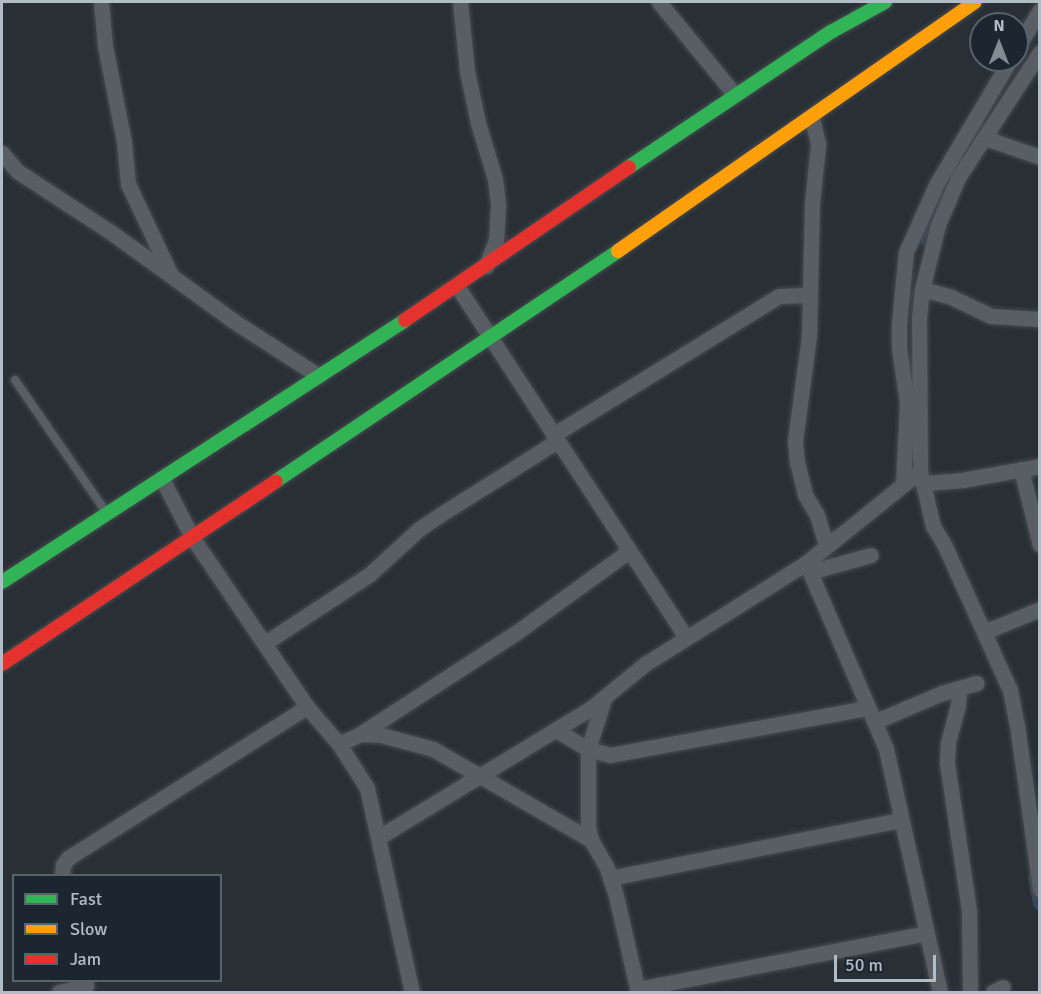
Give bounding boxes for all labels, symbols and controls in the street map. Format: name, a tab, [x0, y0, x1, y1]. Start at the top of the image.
north arrow	[969, 12, 1029, 72]
text: N	[993, 16, 1005, 36]
legend	[12, 874, 222, 982]
text: Fast	[70, 888, 102, 910]
text: Slow	[70, 918, 107, 940]
scale bar	[837, 943, 939, 981]
text: Jam	[70, 948, 101, 970]
text: 50 m	[845, 954, 883, 976]

